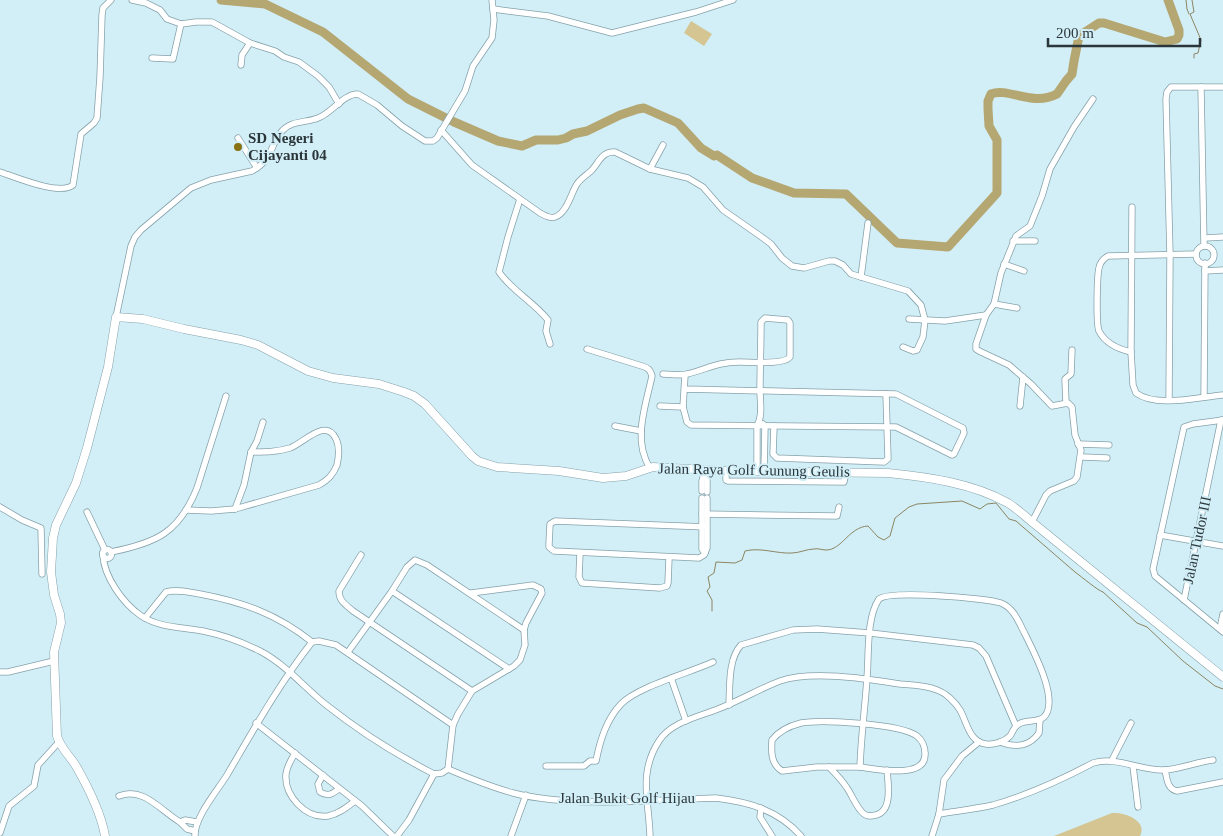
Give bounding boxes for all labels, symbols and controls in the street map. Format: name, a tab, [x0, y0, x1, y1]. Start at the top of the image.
scale bar	[1048, 15, 1200, 47]
text: 200 m	[1056, 25, 1094, 41]
place label: SD Negeri Cijayanti 04	[248, 130, 327, 163]
marker: SD Negeri Cijayanti 04	[232, 141, 244, 153]
street label: Jalan Raya Golf Gunung Geulis	[658, 460, 850, 480]
street label: Jalan Tudor III	[1180, 495, 1214, 585]
street label: Jalan Bukit Golf Hijau	[559, 790, 696, 806]

